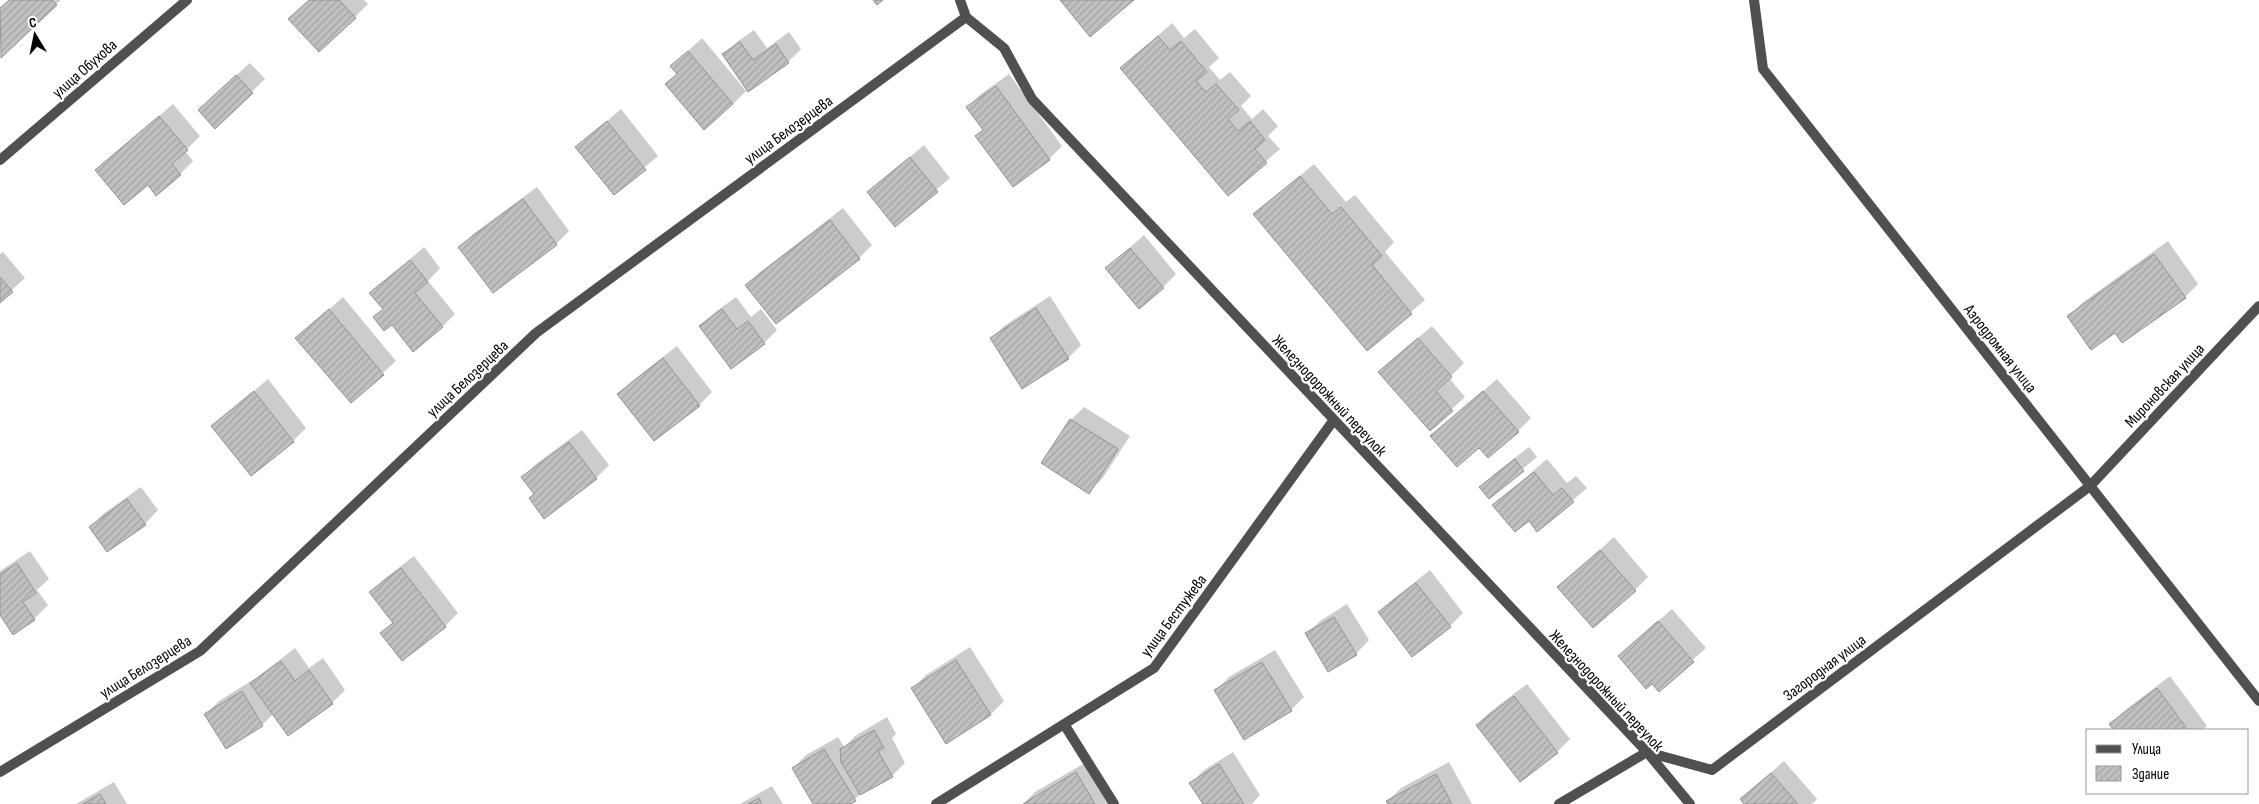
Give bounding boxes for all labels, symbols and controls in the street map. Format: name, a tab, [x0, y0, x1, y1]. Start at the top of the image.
north arrow	[10, 10, 60, 60]
text: С	[28, 14, 38, 32]
street label: улица Обухова	[49, 36, 121, 102]
street label: улица Белозерцева	[741, 92, 837, 169]
street label: Аэродромная улица	[1959, 300, 2040, 397]
street label: Железнодорожный переулок	[1268, 331, 1391, 461]
street label: улица Белозерцева	[423, 337, 513, 422]
street label: Мироновская улица	[2121, 340, 2209, 432]
street label: улица Бестужева	[1137, 571, 1211, 661]
street label: Железнодорожный переулок	[1545, 626, 1668, 756]
street label: Загородная улица	[1780, 631, 1870, 705]
street label: улица Белозерцева	[97, 632, 195, 703]
legend	[2086, 729, 2249, 794]
text: Улица	[2132, 740, 2161, 759]
text: Здание	[2132, 765, 2169, 784]

